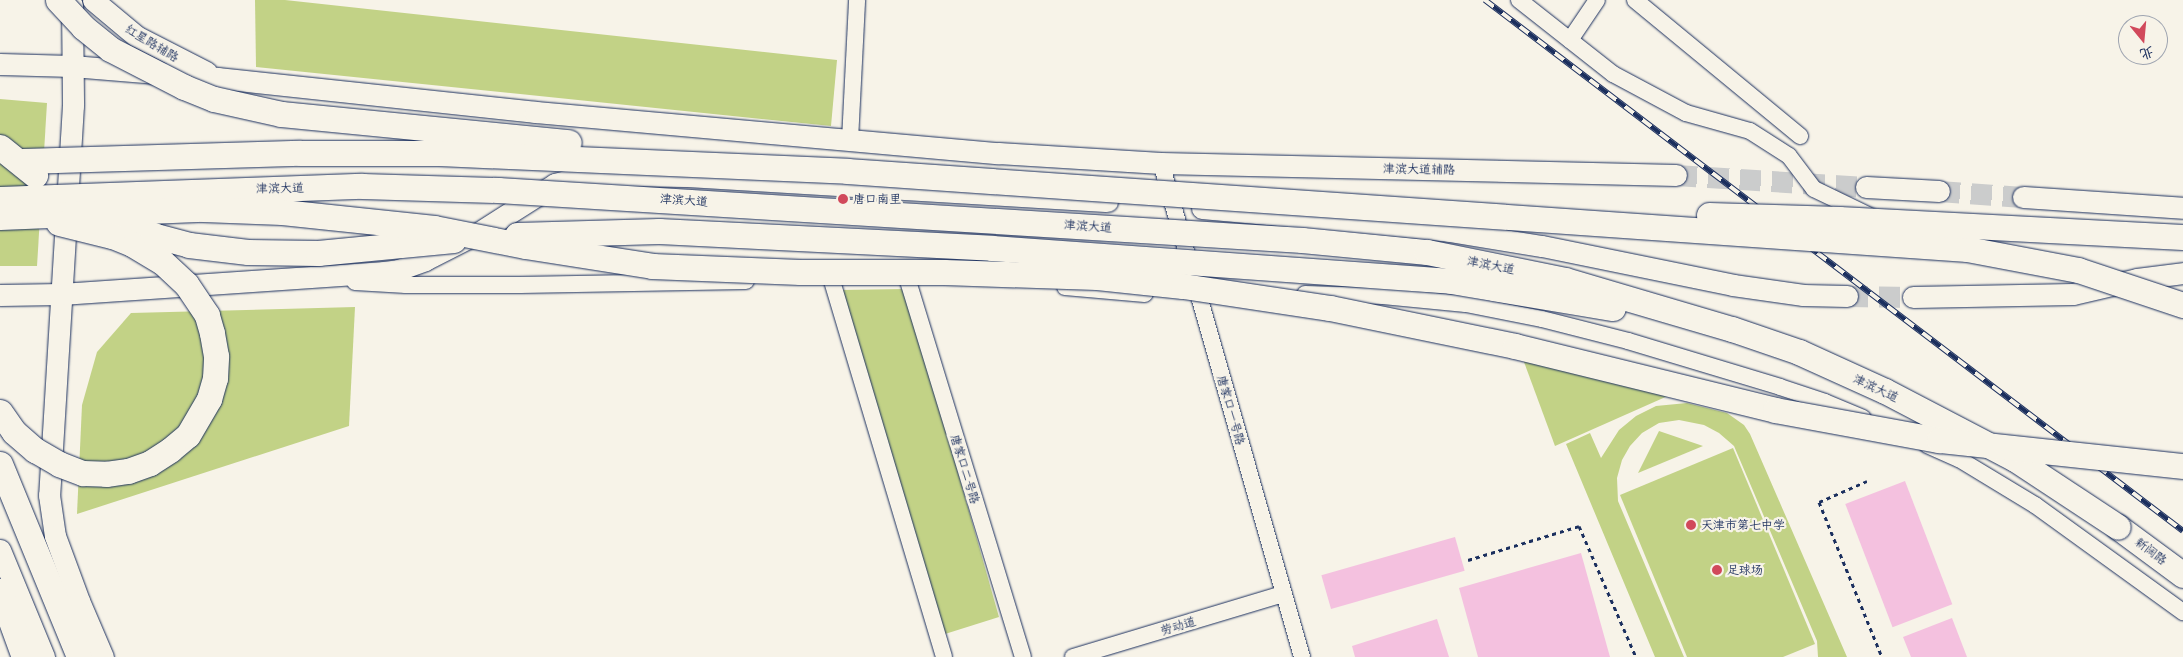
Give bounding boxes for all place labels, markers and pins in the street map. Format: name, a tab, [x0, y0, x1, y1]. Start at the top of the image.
place label: 唐口南里	[853, 192, 901, 206]
marker: 唐口南里	[837, 193, 849, 205]
place label: 天津市第七中学	[1701, 518, 1785, 532]
marker: 天津市第七中学	[1685, 519, 1697, 531]
place label: 足球场	[1727, 563, 1763, 577]
marker: 足球场	[1711, 564, 1723, 576]

